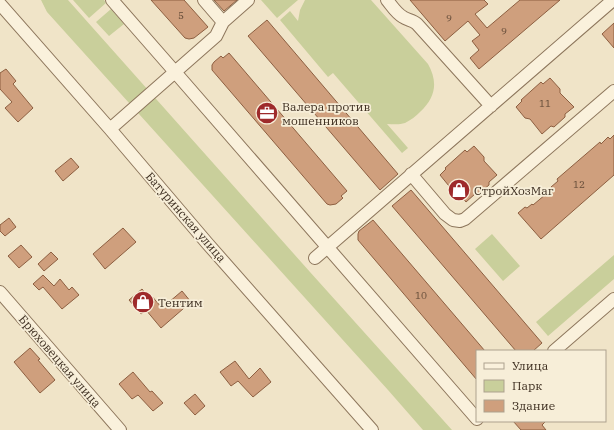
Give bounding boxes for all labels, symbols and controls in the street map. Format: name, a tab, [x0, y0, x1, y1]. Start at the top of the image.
house number: 5	[178, 9, 184, 22]
house number: 9	[446, 12, 452, 25]
house number: 9	[501, 25, 507, 38]
house number: 11	[539, 97, 551, 110]
place label: Валера против мошенников	[282, 99, 371, 128]
office icon: Валера против мошенников	[254, 100, 280, 126]
street label: Батуринская улица	[143, 169, 230, 266]
shop icon: СтройХозМаг	[446, 177, 472, 203]
house number: 12	[573, 178, 585, 191]
place label: СтройХозМаг	[474, 183, 554, 198]
shop icon: Тентим	[130, 289, 156, 315]
house number: 10	[415, 289, 427, 302]
place label: Тентим	[158, 295, 203, 310]
street label: Брюховецкая улица	[16, 312, 105, 411]
legend	[476, 350, 606, 422]
text: Улица	[512, 358, 549, 373]
text: Парк	[512, 378, 542, 393]
text: Здание	[512, 398, 555, 413]

